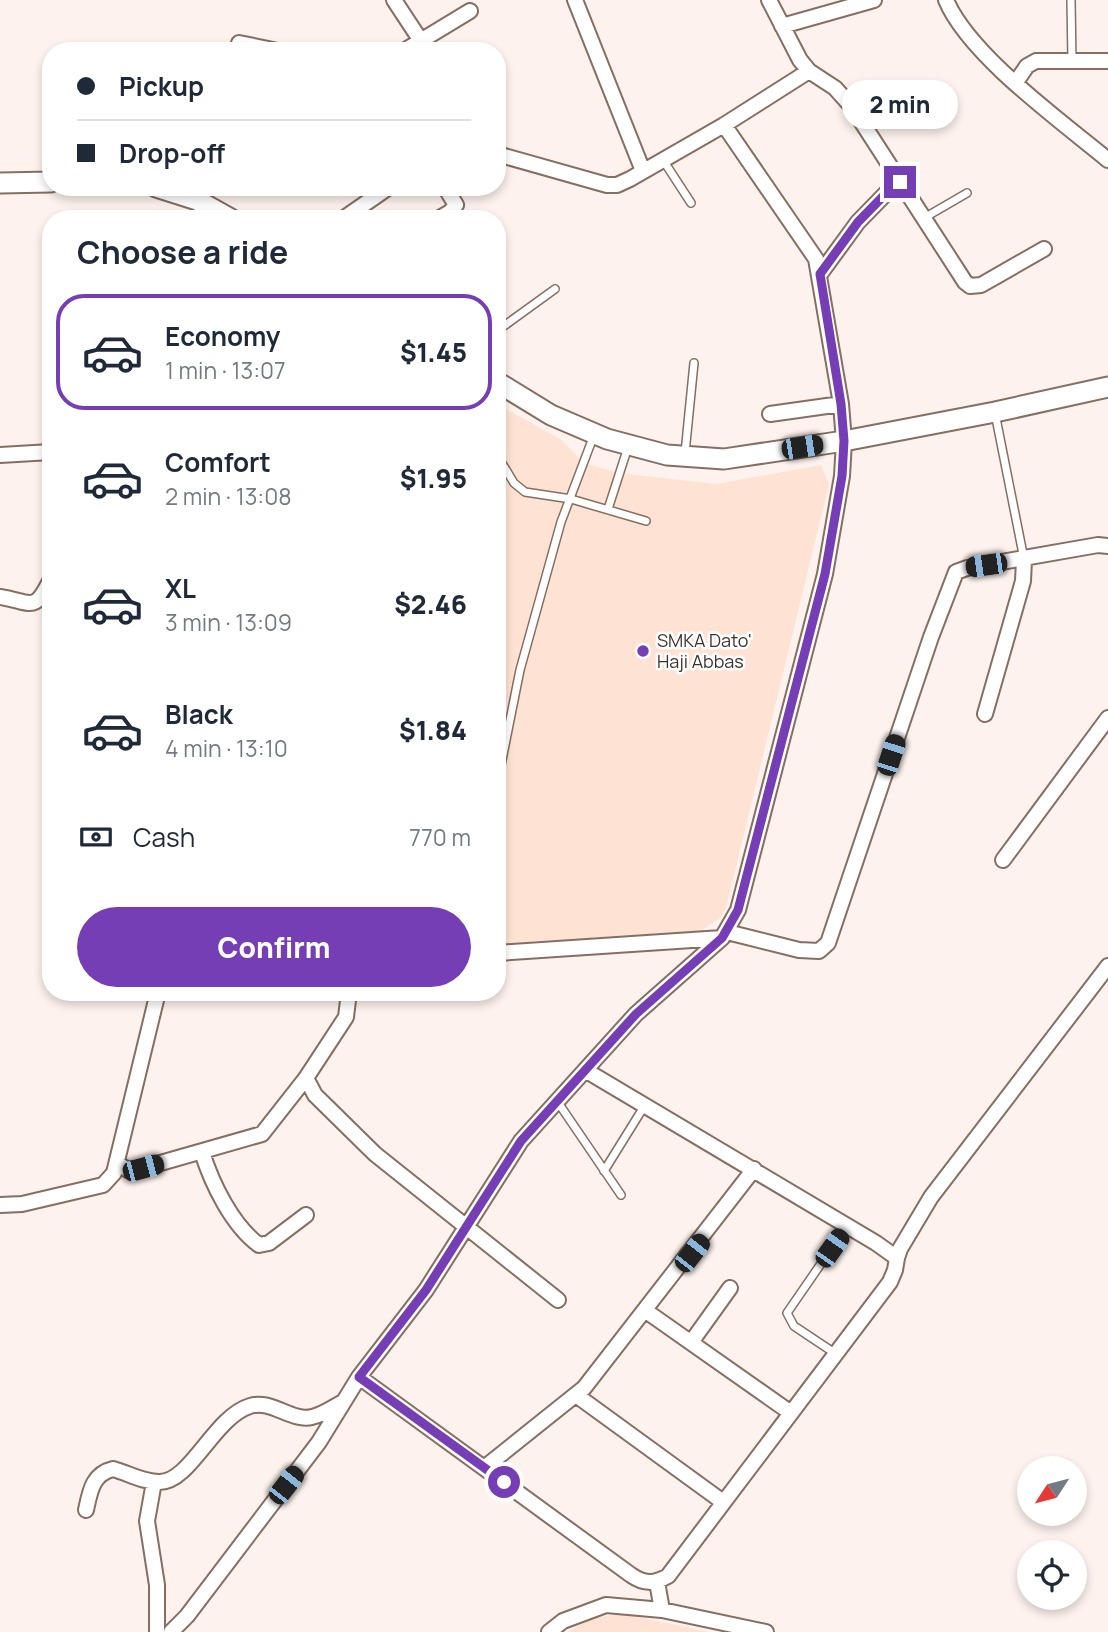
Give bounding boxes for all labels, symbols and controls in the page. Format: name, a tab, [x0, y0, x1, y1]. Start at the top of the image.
text: Pickup	[119, 68, 204, 104]
callout: 2 min	[842, 80, 958, 130]
text: 2 min	[870, 88, 931, 120]
text: Drop-off	[119, 135, 225, 171]
route end	[884, 166, 916, 198]
text: Choose a ride	[77, 230, 288, 274]
text: Economy	[165, 318, 280, 354]
icon: car	[81, 321, 144, 384]
text: $1.45	[400, 334, 467, 370]
text: 1 min · 13:07	[165, 354, 286, 386]
car	[780, 433, 825, 461]
text: Comfort	[165, 444, 271, 480]
icon: car	[81, 447, 144, 510]
text: $1.95	[400, 460, 467, 496]
text: 2 min · 13:08	[165, 480, 292, 512]
car	[964, 552, 1009, 578]
text: XL	[165, 570, 196, 606]
icon: car	[81, 573, 144, 636]
text: $2.46	[394, 586, 467, 622]
text: 3 min · 13:09	[165, 606, 292, 638]
place label: SMKA Dato' Haji Abbas	[657, 628, 752, 673]
marker: SMKA Dato' Haji Abbas	[635, 643, 651, 659]
text: Black	[165, 696, 233, 732]
icon: car	[81, 699, 144, 762]
text: $1.84	[399, 712, 467, 748]
text: 4 min · 13:10	[165, 732, 288, 764]
car	[875, 732, 908, 778]
icon: cash	[77, 818, 115, 856]
text: Cash	[133, 819, 195, 855]
text: 770 m	[409, 821, 471, 853]
button: Confirm	[77, 907, 471, 987]
car	[120, 1152, 167, 1184]
car	[812, 1225, 853, 1271]
car	[671, 1230, 714, 1276]
north arrow	[1017, 1456, 1087, 1526]
map controls	[1017, 1456, 1087, 1610]
car	[265, 1462, 308, 1508]
route start	[488, 1466, 520, 1498]
button: locate	[1017, 1540, 1087, 1610]

